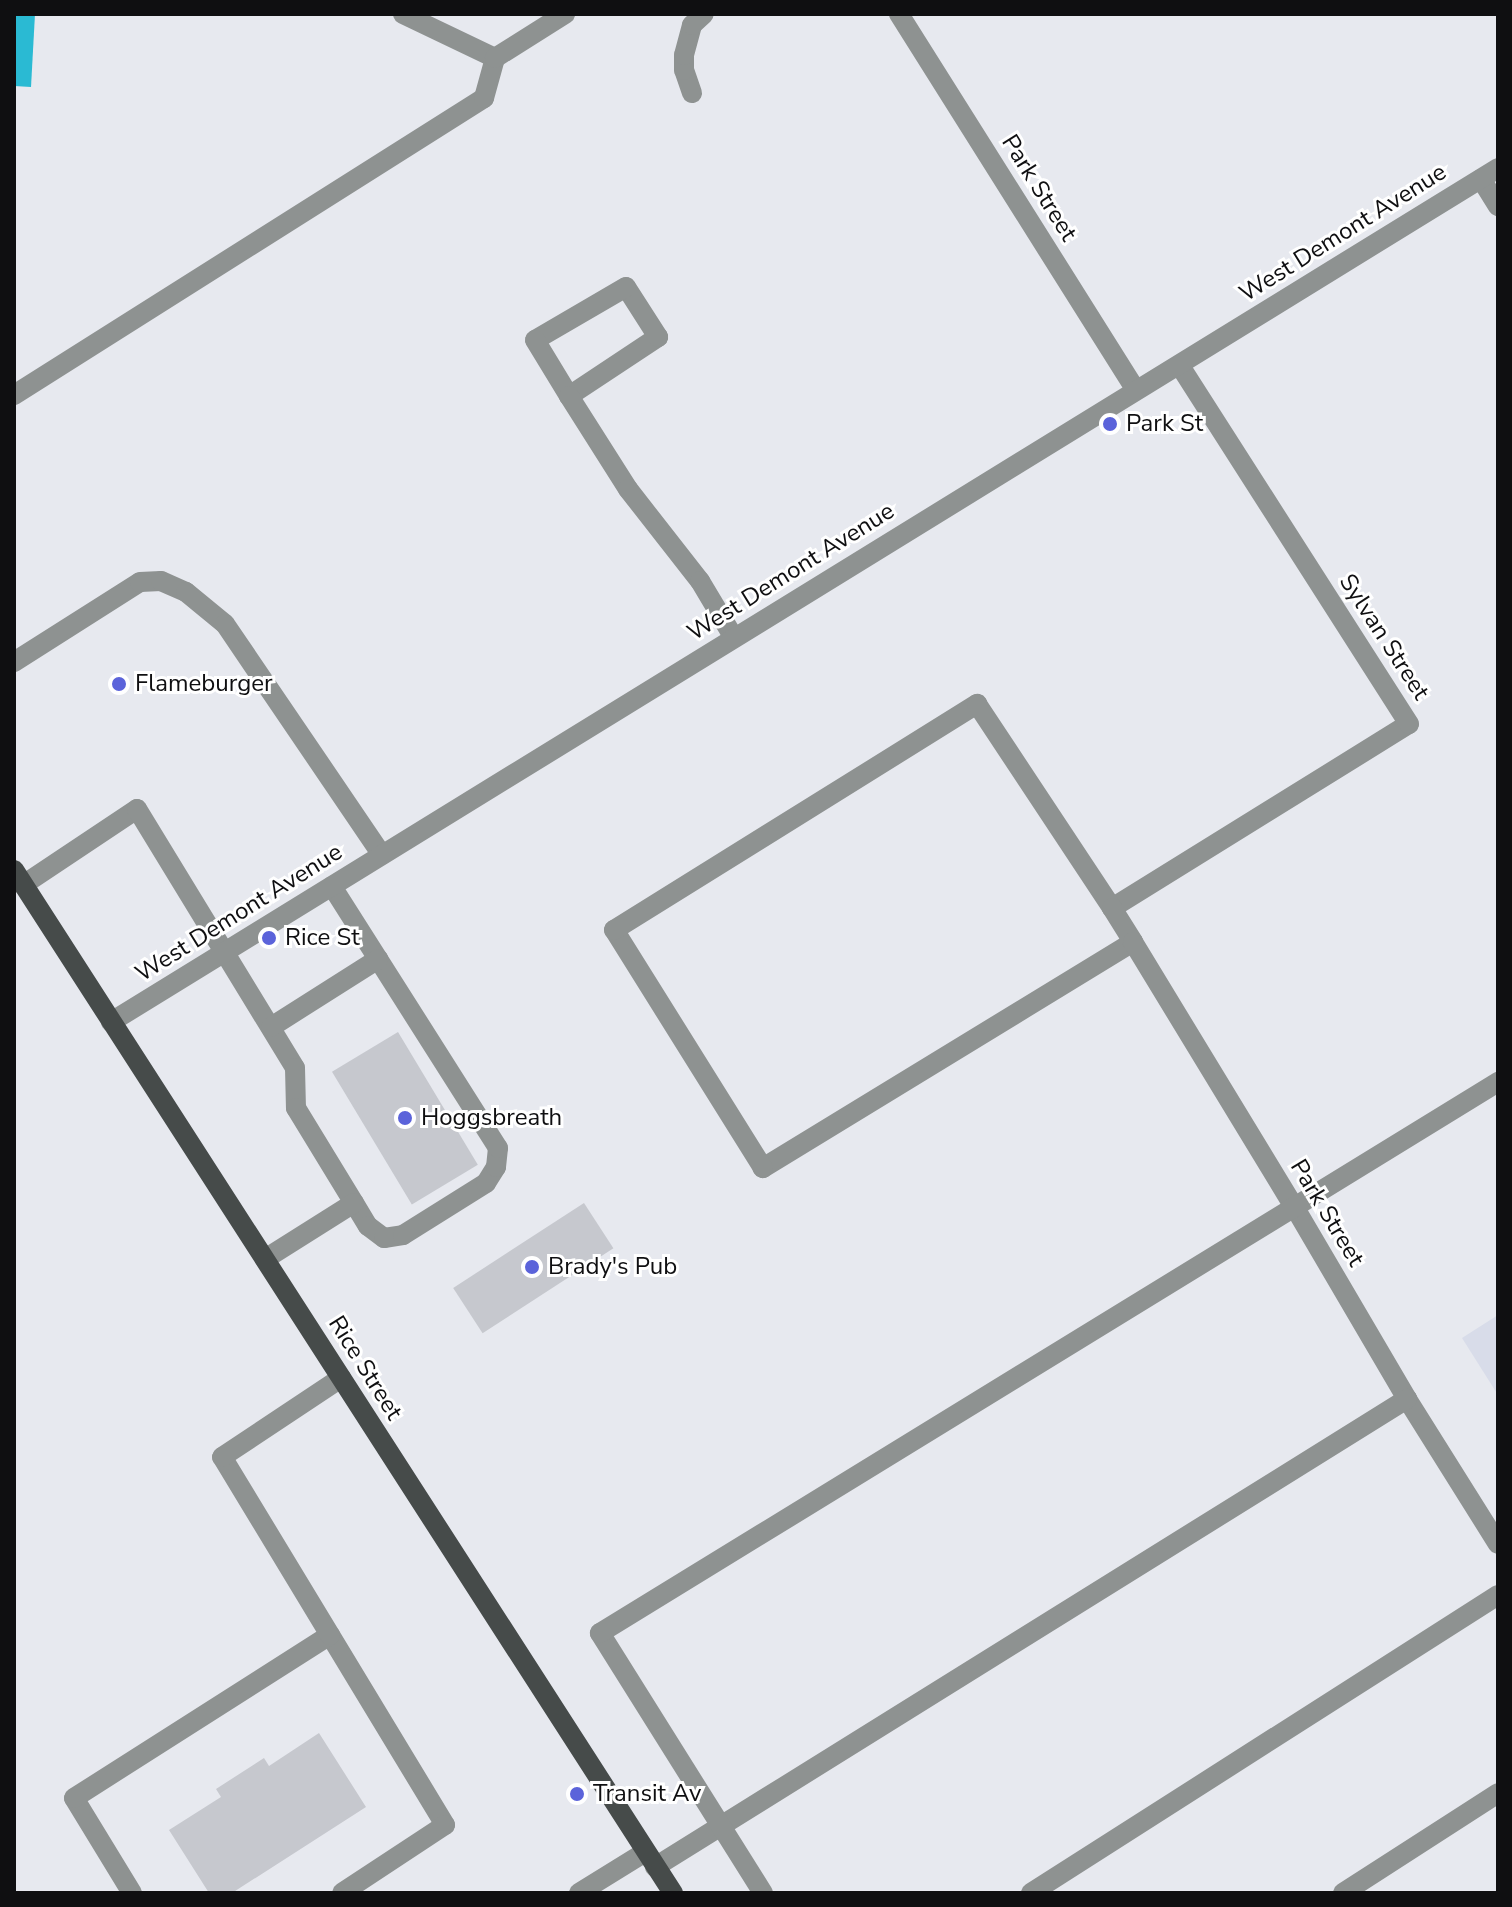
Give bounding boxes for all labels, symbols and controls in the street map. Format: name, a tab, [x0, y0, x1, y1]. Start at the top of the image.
street label: Park Street	[995, 130, 1083, 246]
street label: West Demont Avenue	[1234, 158, 1452, 308]
place label: Park St	[1126, 410, 1203, 438]
marker: Park St	[1101, 415, 1119, 433]
street label: West Demont Avenue	[682, 497, 900, 647]
street label: Sylvan Street	[1333, 569, 1435, 705]
place label: Flameburger	[135, 670, 273, 698]
marker: Flameburger	[110, 675, 128, 693]
street label: West Demont Avenue	[130, 838, 348, 988]
place label: Rice St	[285, 924, 360, 952]
marker: Rice St	[260, 929, 278, 947]
place label: Hoggsbreath	[421, 1104, 562, 1132]
marker: Hoggsbreath	[396, 1109, 414, 1127]
street label: Park Street	[1284, 1154, 1370, 1272]
place label: Brady's Pub	[548, 1253, 677, 1281]
marker: Brady's Pub	[523, 1258, 541, 1276]
street label: Rice Street	[322, 1311, 408, 1425]
place label: Transit Av	[593, 1780, 701, 1808]
marker: Transit Av	[568, 1785, 586, 1803]

